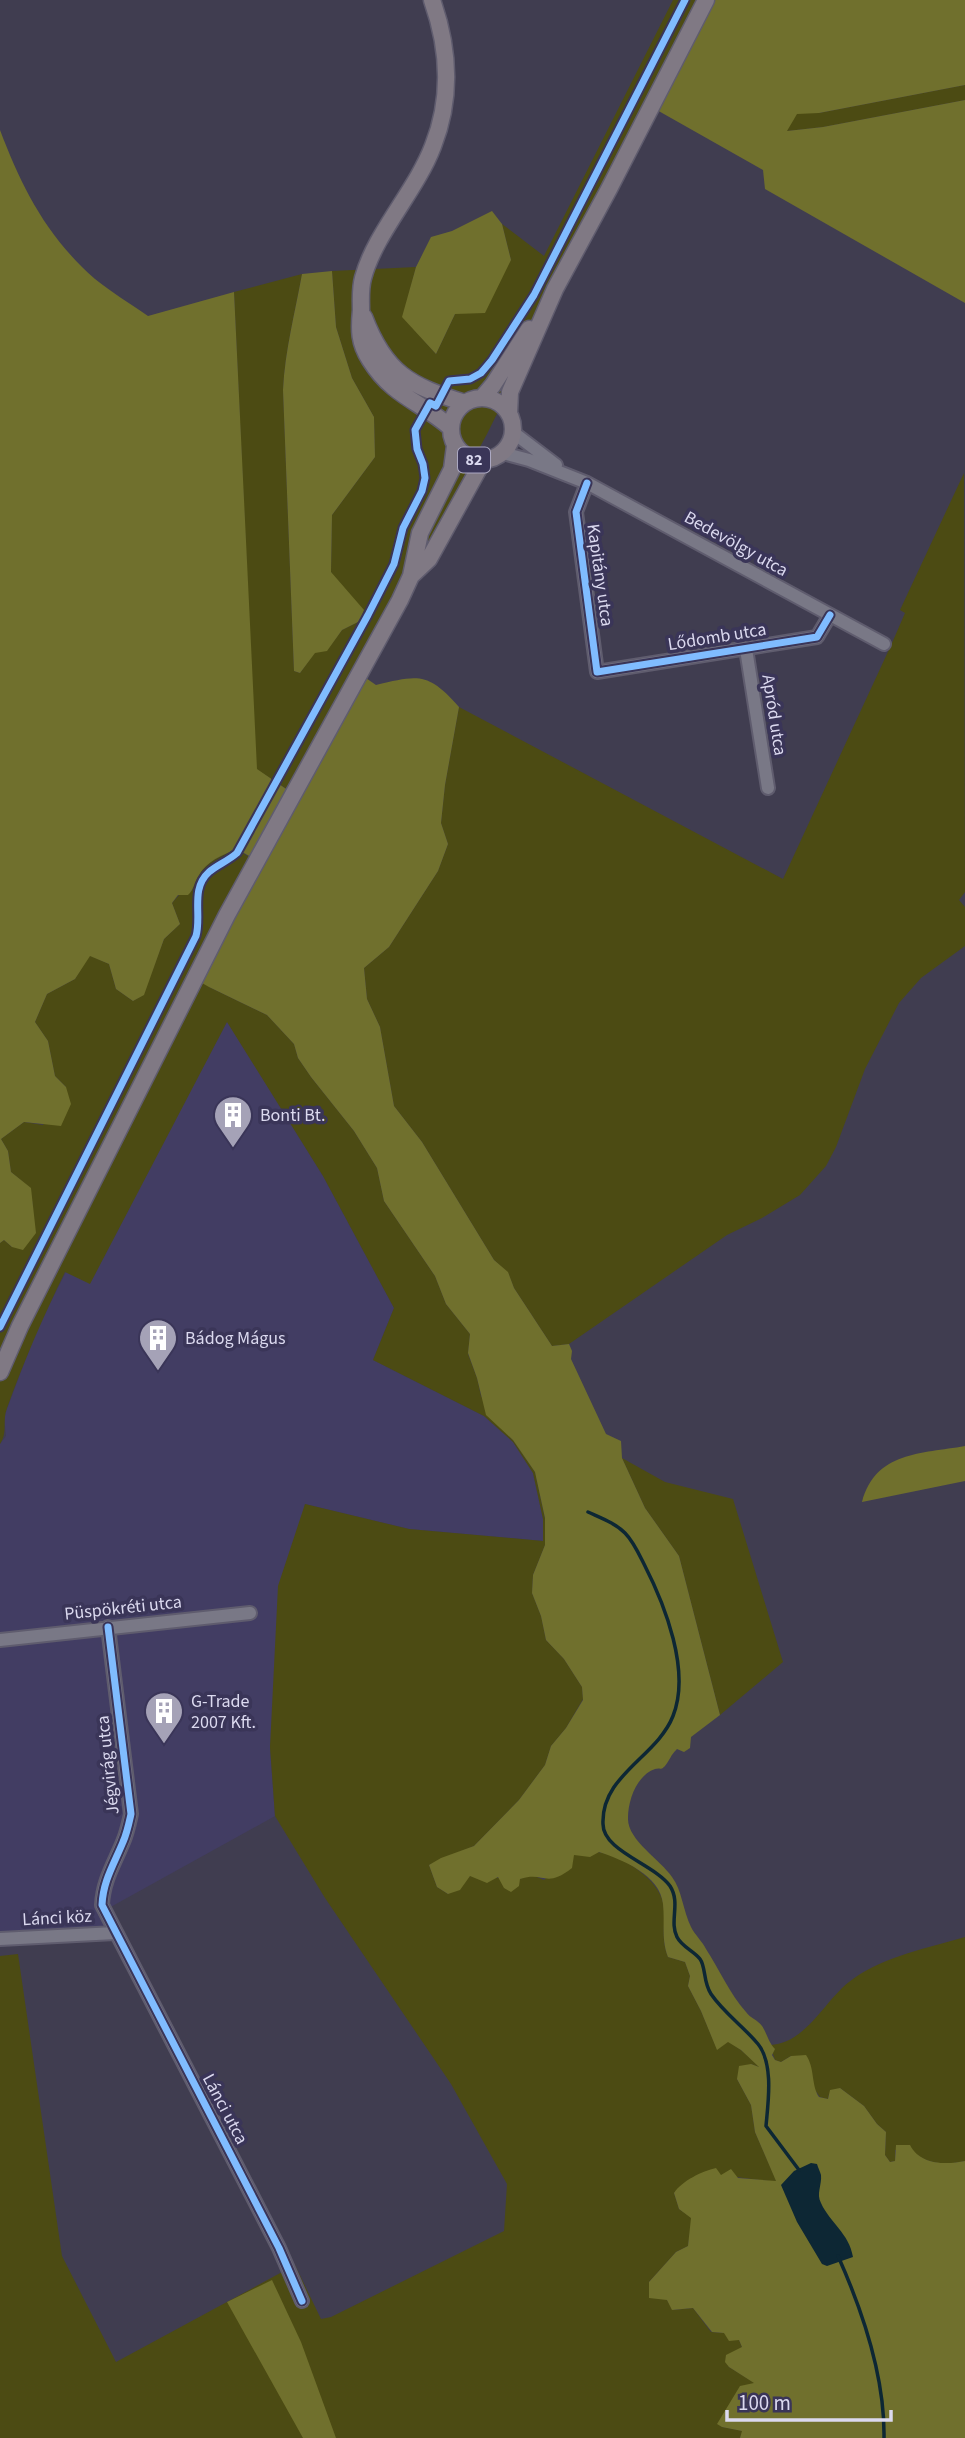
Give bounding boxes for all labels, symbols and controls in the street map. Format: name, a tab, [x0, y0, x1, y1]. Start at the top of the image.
road number: 82	[458, 447, 490, 472]
street label: Bedevölgy utca	[680, 505, 792, 583]
street label: Kapitány utca	[580, 522, 620, 628]
street label: Lődomb utca	[666, 617, 768, 657]
street label: Apród utca	[755, 673, 793, 757]
building icon: Bonti Bt.	[212, 1094, 254, 1149]
place label: Bonti Bt.	[260, 1103, 325, 1128]
building icon: Bádog Mágus	[137, 1317, 179, 1372]
place label: Bádog Mágus	[185, 1326, 286, 1351]
street label: Püspökréti utca	[63, 1589, 183, 1627]
place label: G-Trade 2007 Kft.	[191, 1689, 256, 1735]
building icon: G-Trade 2007 Kft.	[143, 1690, 185, 1745]
street label: Jégvirág utca	[90, 1714, 126, 1816]
street label: Lánci köz	[21, 1904, 93, 1932]
street label: Lánci utca	[196, 2069, 254, 2149]
scale bar	[727, 2378, 892, 2422]
text: 100 m	[738, 2388, 791, 2418]

